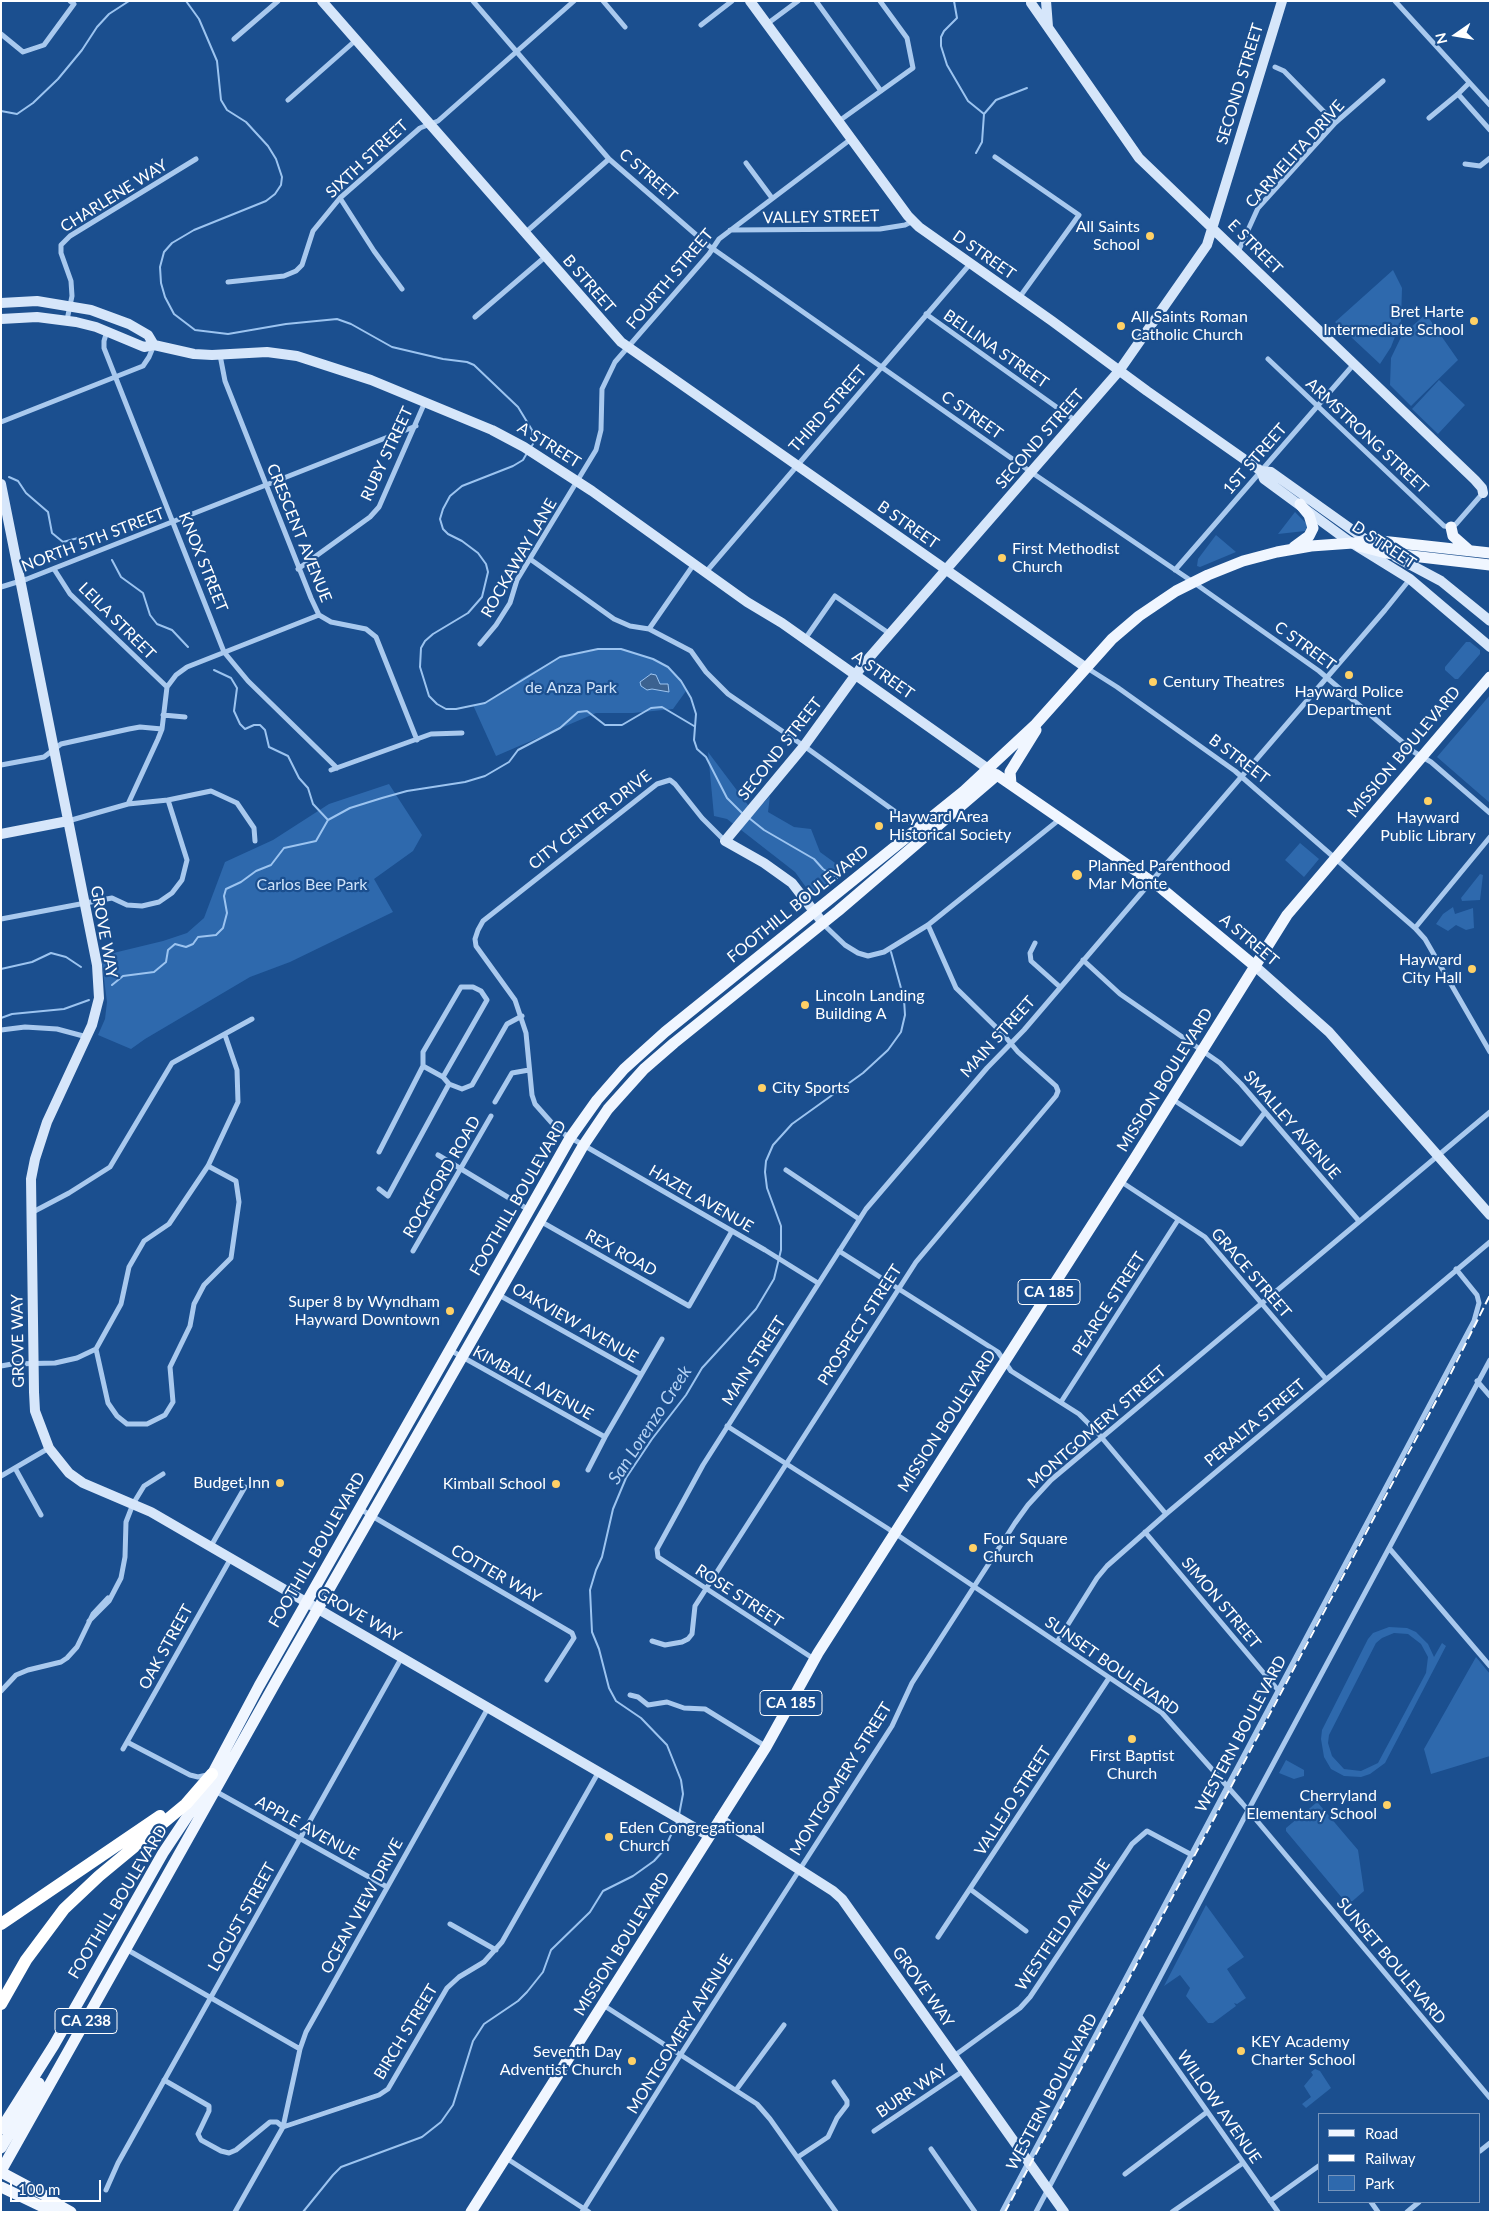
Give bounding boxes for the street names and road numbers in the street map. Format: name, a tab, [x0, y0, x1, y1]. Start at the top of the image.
street label: SECOND STREET	[1212, 21, 1268, 147]
street label: CARMELITA DRIVE	[1242, 96, 1348, 212]
street label: SIXTH STREET	[322, 116, 412, 202]
street label: C STREET	[615, 145, 681, 205]
street label: CHARLENE WAY	[57, 155, 171, 237]
street label: VALLEY STREET	[763, 206, 879, 228]
street label: E STREET	[1224, 216, 1286, 278]
street label: FOURTH STREET	[622, 225, 718, 333]
street label: D STREET	[949, 226, 1019, 284]
street label: B STREET	[559, 251, 619, 317]
street label: BELLINA STREET	[940, 306, 1052, 392]
street label: THIRD STREET	[785, 362, 871, 456]
street label: ARMSTRONG STREET	[1302, 374, 1432, 498]
street label: SECOND STREET	[992, 385, 1088, 493]
street label: C STREET	[937, 387, 1007, 443]
street label: RUBY STREET	[357, 404, 417, 504]
street label: A STREET	[514, 418, 584, 472]
street label: 1ST STREET	[1219, 420, 1291, 498]
street label: CRESCENT AVENUE	[262, 461, 336, 605]
street label: ROCKAWAY LANE	[477, 495, 561, 621]
street label: B STREET	[874, 497, 942, 553]
street label: NORTH 5TH STREET	[19, 504, 167, 576]
street label: KNOX STREET	[174, 509, 232, 615]
street label: D STREET	[1348, 517, 1420, 573]
street label: LEILA STREET	[74, 578, 160, 664]
street label: C STREET	[1271, 617, 1339, 675]
street label: A STREET	[848, 647, 918, 703]
street label: MISSION BOULEVARD	[1343, 682, 1465, 822]
street label: SECOND STREET	[734, 694, 826, 804]
street label: B STREET	[1205, 730, 1273, 788]
street label: CITY CENTER DRIVE	[525, 766, 655, 874]
street label: FOOTHILL BOULEVARD	[724, 841, 872, 967]
street label: GROVE WAY	[86, 884, 122, 980]
street label: A STREET	[1216, 910, 1282, 970]
street label: MAIN STREET	[957, 992, 1039, 1082]
street label: MISSION BOULEVARD	[1113, 1005, 1217, 1155]
street label: SMALLEY AVENUE	[1240, 1067, 1344, 1183]
street label: ROCKFORD ROAD	[399, 1113, 485, 1241]
street label: FOOTHILL BOULEVARD	[466, 1117, 570, 1279]
street label: HAZEL AVENUE	[645, 1161, 757, 1237]
street label: GRACE STREET	[1207, 1224, 1295, 1322]
street label: REX ROAD	[582, 1225, 660, 1281]
street label: PEARCE STREET	[1068, 1249, 1150, 1359]
street label: PROSPECT STREET	[814, 1261, 906, 1389]
street label: OAKVIEW AVENUE	[509, 1279, 641, 1367]
road number: CA 185	[1018, 1280, 1080, 1304]
street label: GROVE WAY	[8, 1294, 28, 1388]
street label: MAIN STREET	[718, 1313, 790, 1409]
street label: KIMBALL AVENUE	[469, 1342, 597, 1424]
street label: MISSION BOULEVARD	[894, 1346, 1000, 1496]
street label: MONTGOMERY STREET	[1024, 1362, 1170, 1492]
street label: PERALTA STREET	[1201, 1375, 1309, 1471]
street label: FOOTHILL BOULEVARD	[265, 1469, 369, 1631]
street label: COTTER WAY	[448, 1541, 544, 1607]
street label: SIMON STREET	[1177, 1553, 1265, 1653]
street label: ROSE STREET	[691, 1560, 787, 1632]
street label: GROVE WAY	[313, 1584, 405, 1646]
street label: OAK STREET	[135, 1601, 197, 1693]
street label: SUNSET BOULEVARD	[1041, 1612, 1183, 1720]
street label: WESTERN BOULEVARD	[1191, 1652, 1291, 1816]
road number: CA 185	[760, 1690, 822, 1716]
street label: MONTGOMERY STREET	[786, 1699, 896, 1859]
street label: VALLEJO STREET	[971, 1743, 1055, 1859]
street label: APPLE AVENUE	[252, 1792, 362, 1864]
street label: FOOTHILL BOULEVARD	[64, 1822, 172, 1982]
street label: OCEAN VIEW DRIVE	[317, 1835, 407, 1977]
street label: WESTFIELD AVENUE	[1012, 1856, 1114, 1994]
street label: LOCUST STREET	[204, 1859, 280, 1975]
street label: MISSION BOULEVARD	[570, 1869, 674, 2019]
street label: SUNSET BOULEVARD	[1332, 1894, 1450, 2028]
street label: GROVE WAY	[888, 1943, 958, 2031]
street label: MONTGOMERY AVENUE	[623, 1951, 737, 2117]
street label: BIRCH STREET	[370, 1981, 442, 2083]
road number: CA 238	[55, 2008, 117, 2034]
street label: WESTERN BOULEVARD	[1002, 2010, 1102, 2174]
street label: WILLOW AVENUE	[1173, 2047, 1265, 2167]
street label: BURR WAY	[873, 2060, 951, 2122]

